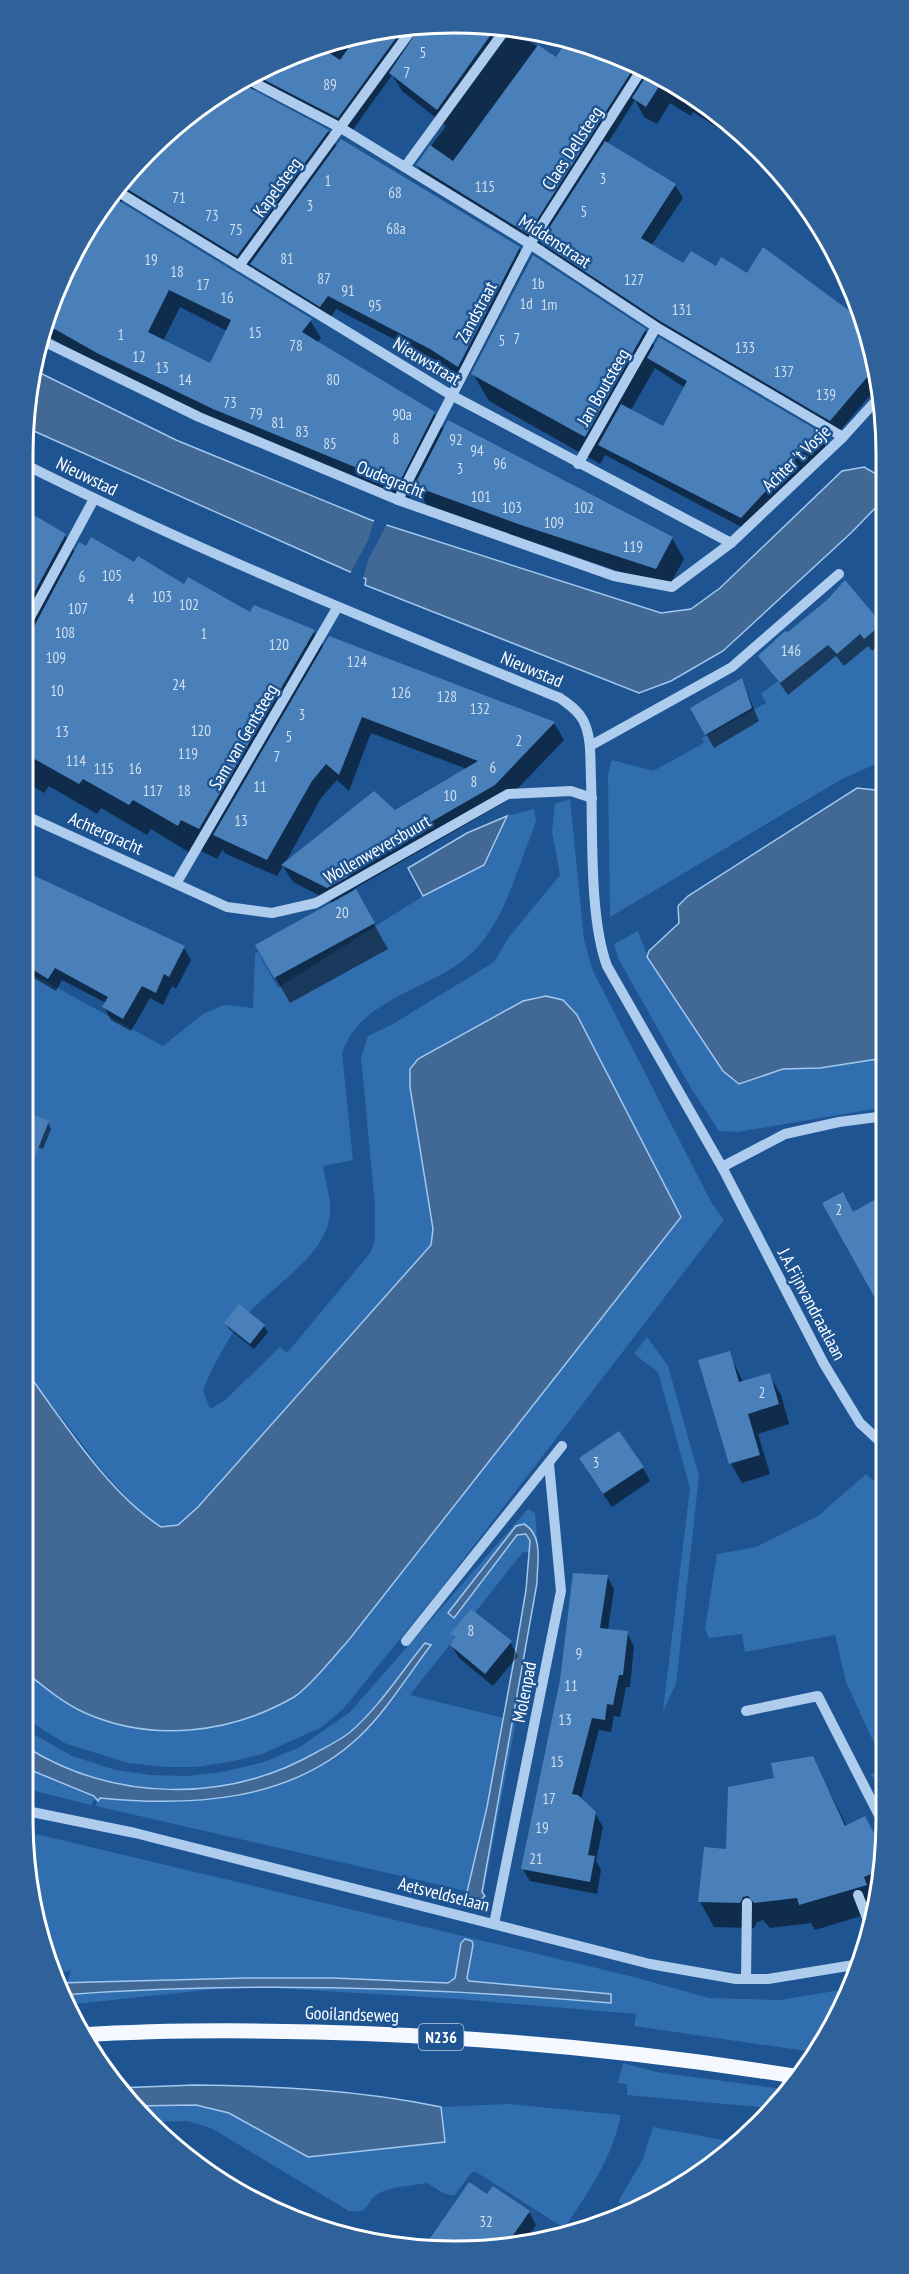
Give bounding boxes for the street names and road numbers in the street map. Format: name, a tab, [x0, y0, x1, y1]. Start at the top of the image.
street label: Claes Dellsteeg	[536, 102, 608, 194]
street label: Kapelsteeg	[248, 153, 306, 221]
street label: Middenstraat	[515, 209, 596, 273]
street label: Zandstraat	[450, 277, 502, 346]
street label: Nieuwstraat	[389, 332, 465, 390]
street label: Jan Boutsteeg	[571, 344, 634, 431]
street label: Achter 't Vosje	[757, 420, 835, 496]
street label: Nieuwstad	[53, 451, 121, 501]
street label: Oudegracht	[353, 455, 429, 503]
street label: Nieuwstad	[497, 646, 567, 692]
street label: Sam van Gentsteeg	[203, 680, 283, 794]
street label: Achtergracht	[65, 806, 147, 860]
street label: Wollenweversbuurt	[319, 809, 435, 889]
street label: J.A.Fijnvandraatlaan	[772, 1243, 851, 1364]
street label: Molenpad	[507, 1660, 541, 1724]
street label: Aetsveldselaan	[396, 1872, 492, 1916]
street label: Gooilandseweg	[304, 2001, 400, 2027]
road number: N236	[418, 2024, 464, 2050]

